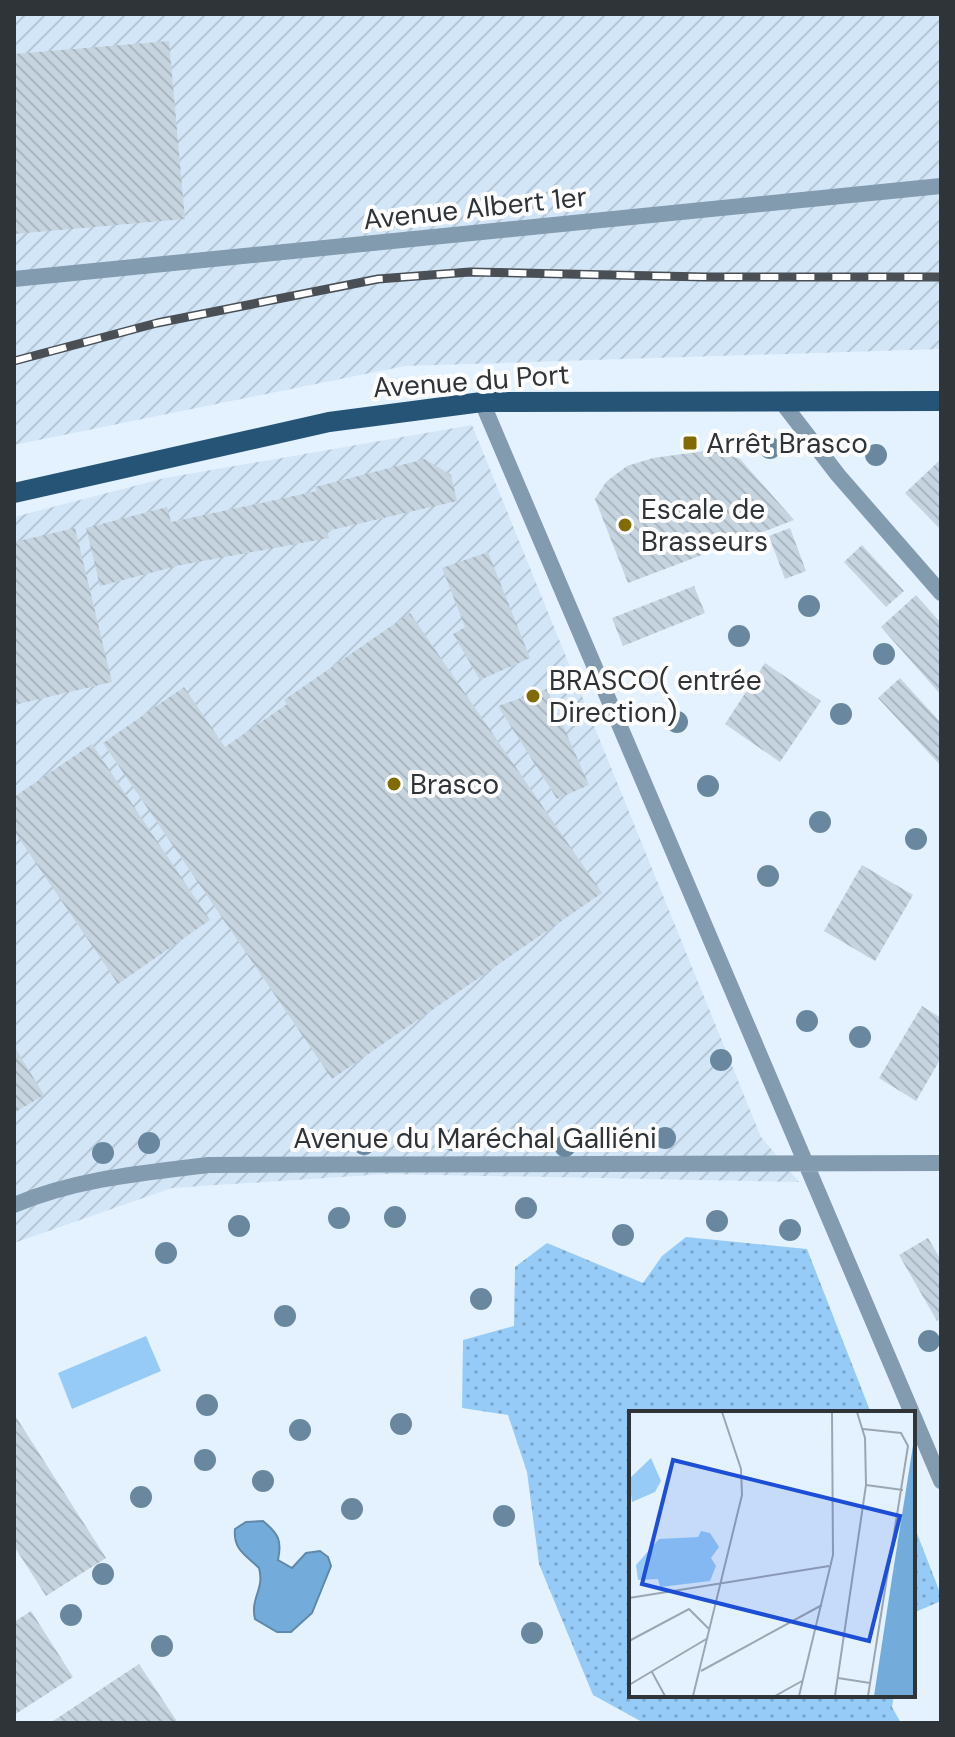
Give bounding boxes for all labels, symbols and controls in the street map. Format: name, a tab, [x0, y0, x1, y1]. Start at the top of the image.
street label: Avenue Albert 1er	[361, 178, 589, 238]
street label: Avenue du Port	[371, 356, 571, 406]
place label: Arrêt Brasco	[706, 425, 868, 462]
marker: Arrêt Brasco	[681, 434, 699, 452]
place label: Escale de Brasseurs	[641, 491, 768, 560]
marker: Escale de Brasseurs	[616, 516, 634, 534]
place label: BRASCO( entrée Direction)	[549, 662, 762, 731]
marker: BRASCO( entrée Direction)	[524, 687, 542, 705]
place label: Brasco	[410, 766, 499, 803]
marker: Brasco	[385, 775, 403, 793]
street label: Avenue du Maréchal Galliéni	[293, 1120, 657, 1157]
inset map	[629, 1411, 915, 1697]

